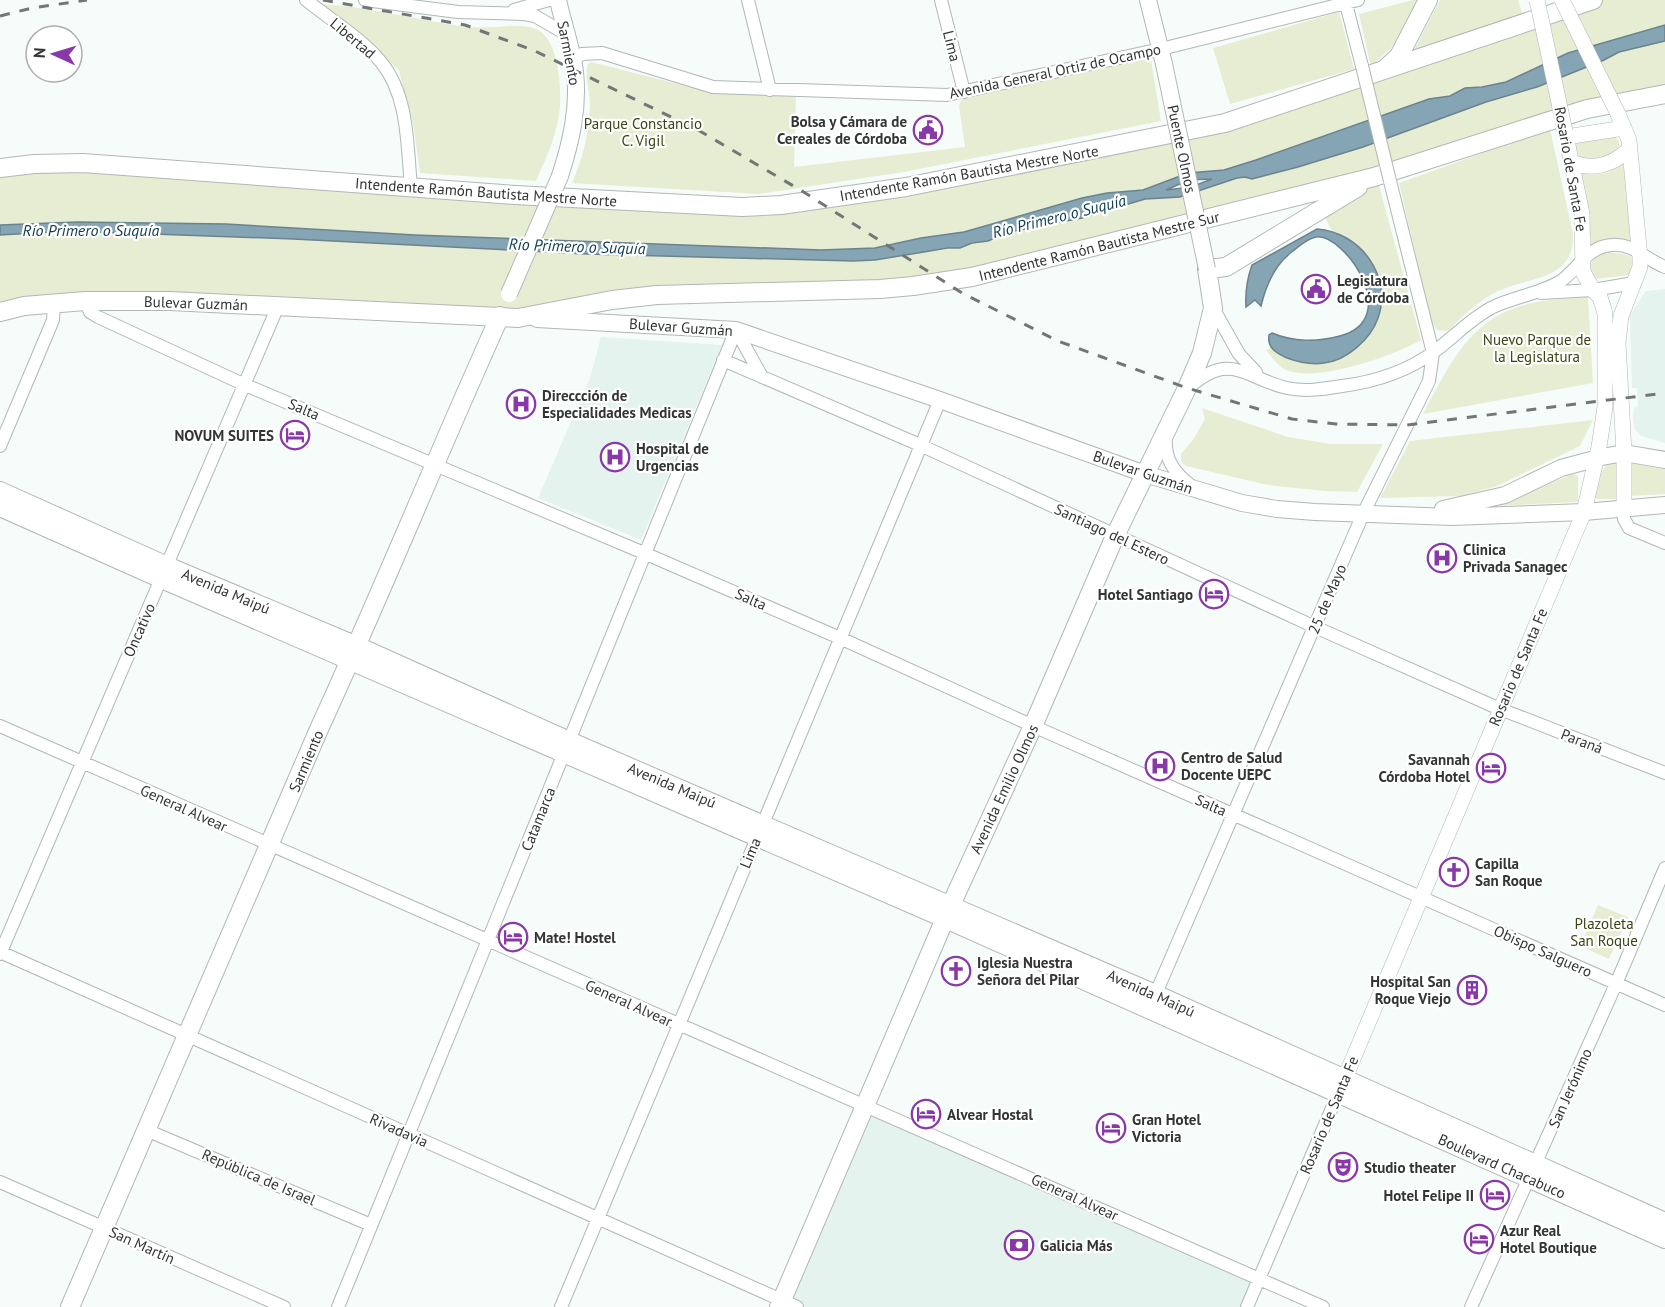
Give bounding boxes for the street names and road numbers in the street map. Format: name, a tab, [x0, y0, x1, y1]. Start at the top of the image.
street label: Libertad	[326, 13, 380, 63]
street label: Sarmiento	[553, 19, 585, 87]
street label: Lima	[939, 28, 965, 64]
street label: Avenida General Ortiz de Ocampo	[947, 39, 1163, 103]
street label: Puente Olmos	[1163, 103, 1201, 195]
street label: Rosario de Santa Fe	[1551, 105, 1591, 233]
street label: Intendente Ramón Bautista Mestre Norte	[838, 141, 1100, 205]
street label: Intendente Ramón Bautista Mestre Norte	[354, 173, 618, 211]
street label: Intendente Ramón Bautista Mestre Sur	[977, 207, 1221, 285]
street label: Bulevar Guzmán	[144, 292, 248, 314]
street label: Bulevar Guzmán	[628, 314, 734, 340]
street label: Salta	[285, 394, 323, 424]
street label: Bulevar Guzmán	[1091, 446, 1195, 498]
street label: Santiago del Estero	[1052, 499, 1172, 569]
street label: 25 de Mayo	[1304, 561, 1350, 637]
street label: Avenida Maipú	[179, 564, 273, 618]
street label: Salta	[732, 584, 770, 614]
street label: Oncativo	[119, 600, 159, 660]
street label: Rosario de Santa Fe	[1485, 605, 1551, 729]
street label: Avenida Emilio Olmos	[966, 721, 1042, 857]
street label: Paraná	[1558, 724, 1606, 758]
street label: Sarmiento	[284, 727, 328, 795]
street label: Avenida Maipú	[625, 758, 719, 812]
street label: General Alvear	[137, 780, 231, 836]
street label: Catamarca	[517, 784, 559, 854]
street label: Salta	[1192, 790, 1230, 820]
street label: Lima	[735, 835, 765, 871]
street label: Obispo Salguero	[1491, 921, 1595, 981]
street label: Avenida Maipú	[1104, 965, 1198, 1021]
street label: General Alvear	[582, 975, 676, 1031]
street label: San Jerónimo	[1544, 1045, 1596, 1131]
street label: Rosario de Santa Fe	[1296, 1053, 1362, 1177]
street label: Rivadavia	[367, 1109, 431, 1151]
street label: Boulevard Chacabuco	[1435, 1129, 1569, 1203]
street label: República de Israel	[199, 1144, 319, 1210]
street label: General Alvear	[1028, 1169, 1122, 1225]
street label: San Martín	[106, 1222, 178, 1268]

